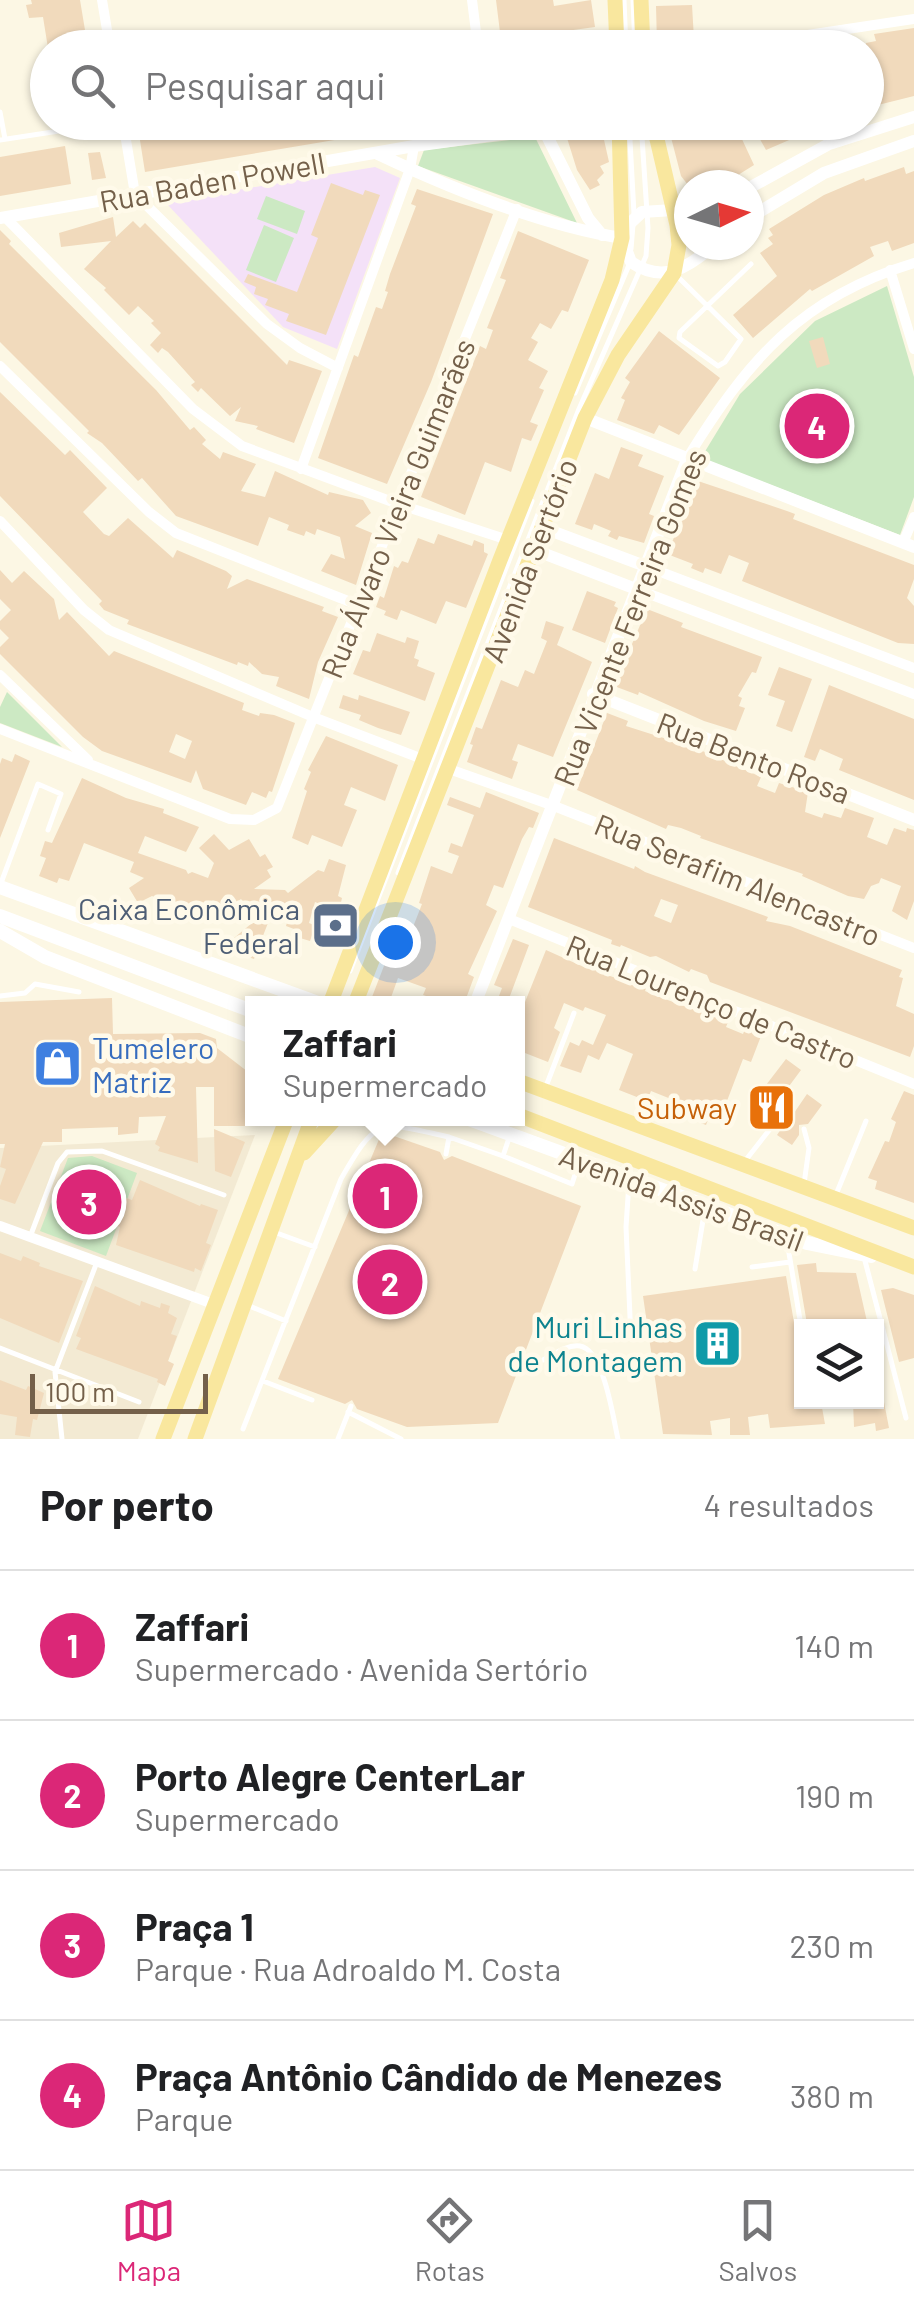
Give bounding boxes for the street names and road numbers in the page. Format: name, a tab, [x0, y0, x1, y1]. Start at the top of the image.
street label: Rua Baden Powell	[97, 143, 327, 219]
street label: Rua Álvaro Vieira Guimarães	[312, 333, 482, 683]
street label: Rua Vicente Ferreira Gomes	[545, 443, 713, 791]
street label: Avenida Sertório	[474, 453, 584, 667]
street label: Rua Bento Rosa	[652, 704, 856, 810]
street label: Rua Serafim Alencastro	[590, 805, 886, 953]
street label: Rua Lourenço de Castro	[562, 926, 862, 1076]
street label: Avenida Assis Brasil	[555, 1136, 809, 1258]

